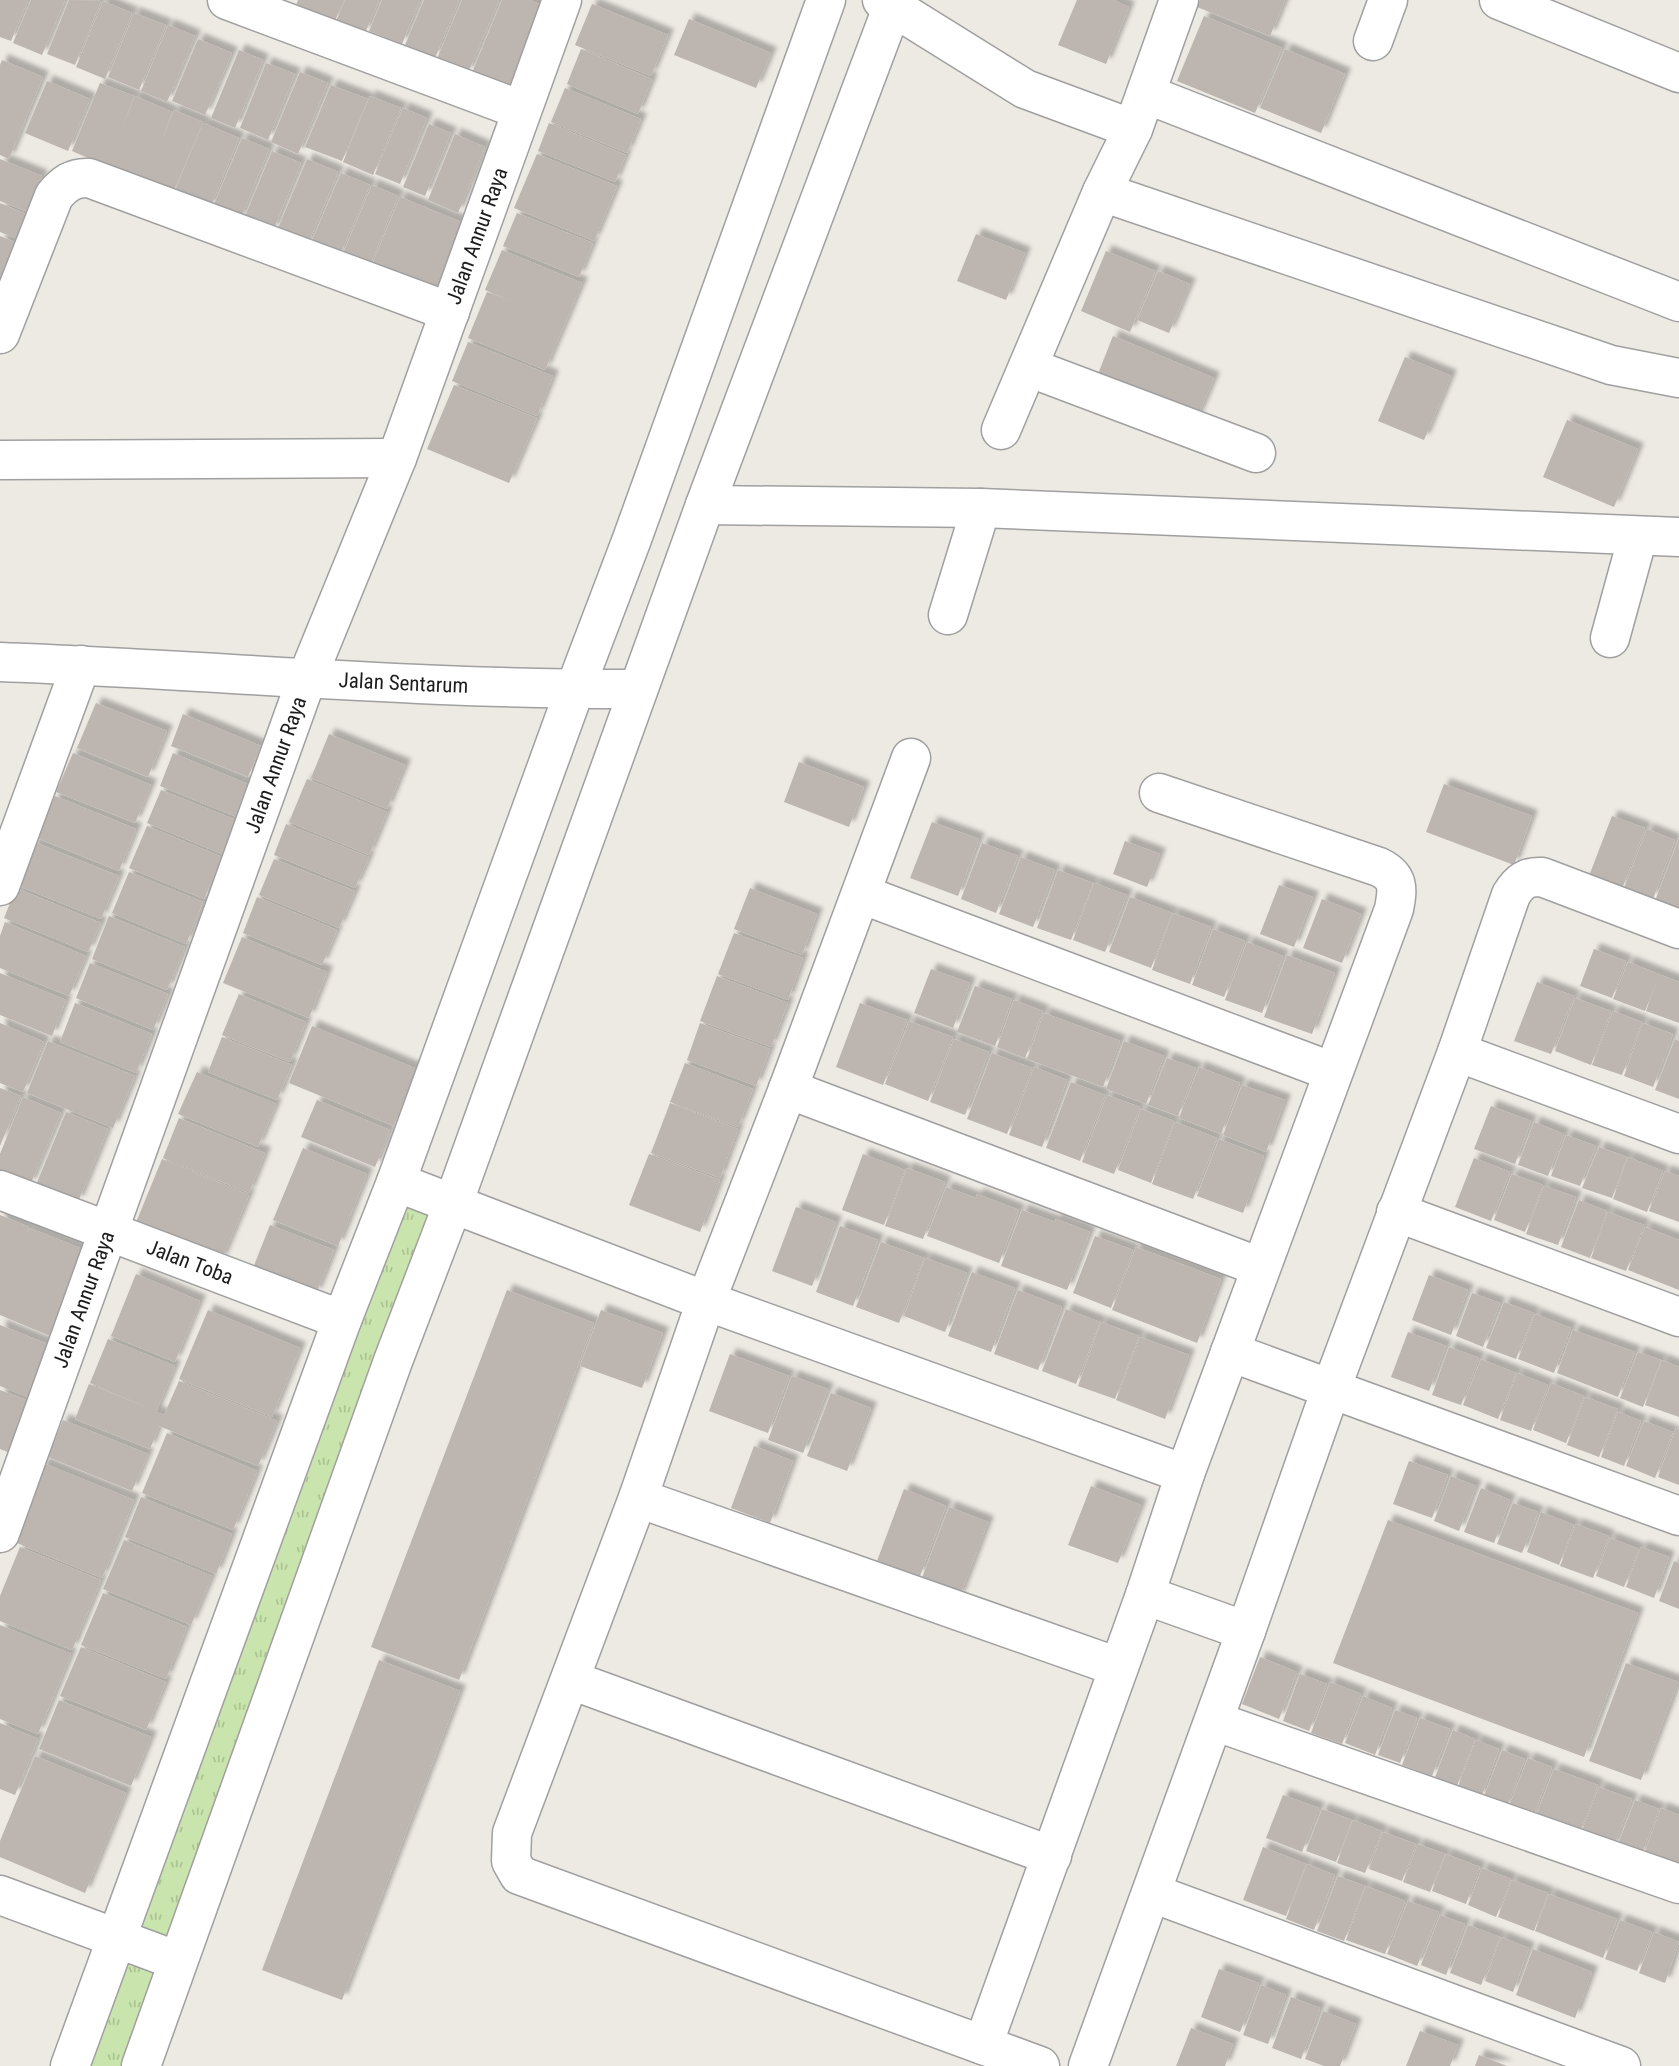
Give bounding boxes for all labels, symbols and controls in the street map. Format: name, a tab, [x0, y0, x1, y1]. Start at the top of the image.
street label: Jalan Annur Raya	[441, 164, 513, 308]
street label: Jalan Sentarum	[338, 668, 469, 698]
street label: Jalan Annur Raya	[240, 693, 311, 837]
street label: Jalan Annur Raya	[48, 1228, 119, 1371]
street label: Jalan Toba	[143, 1235, 236, 1289]

